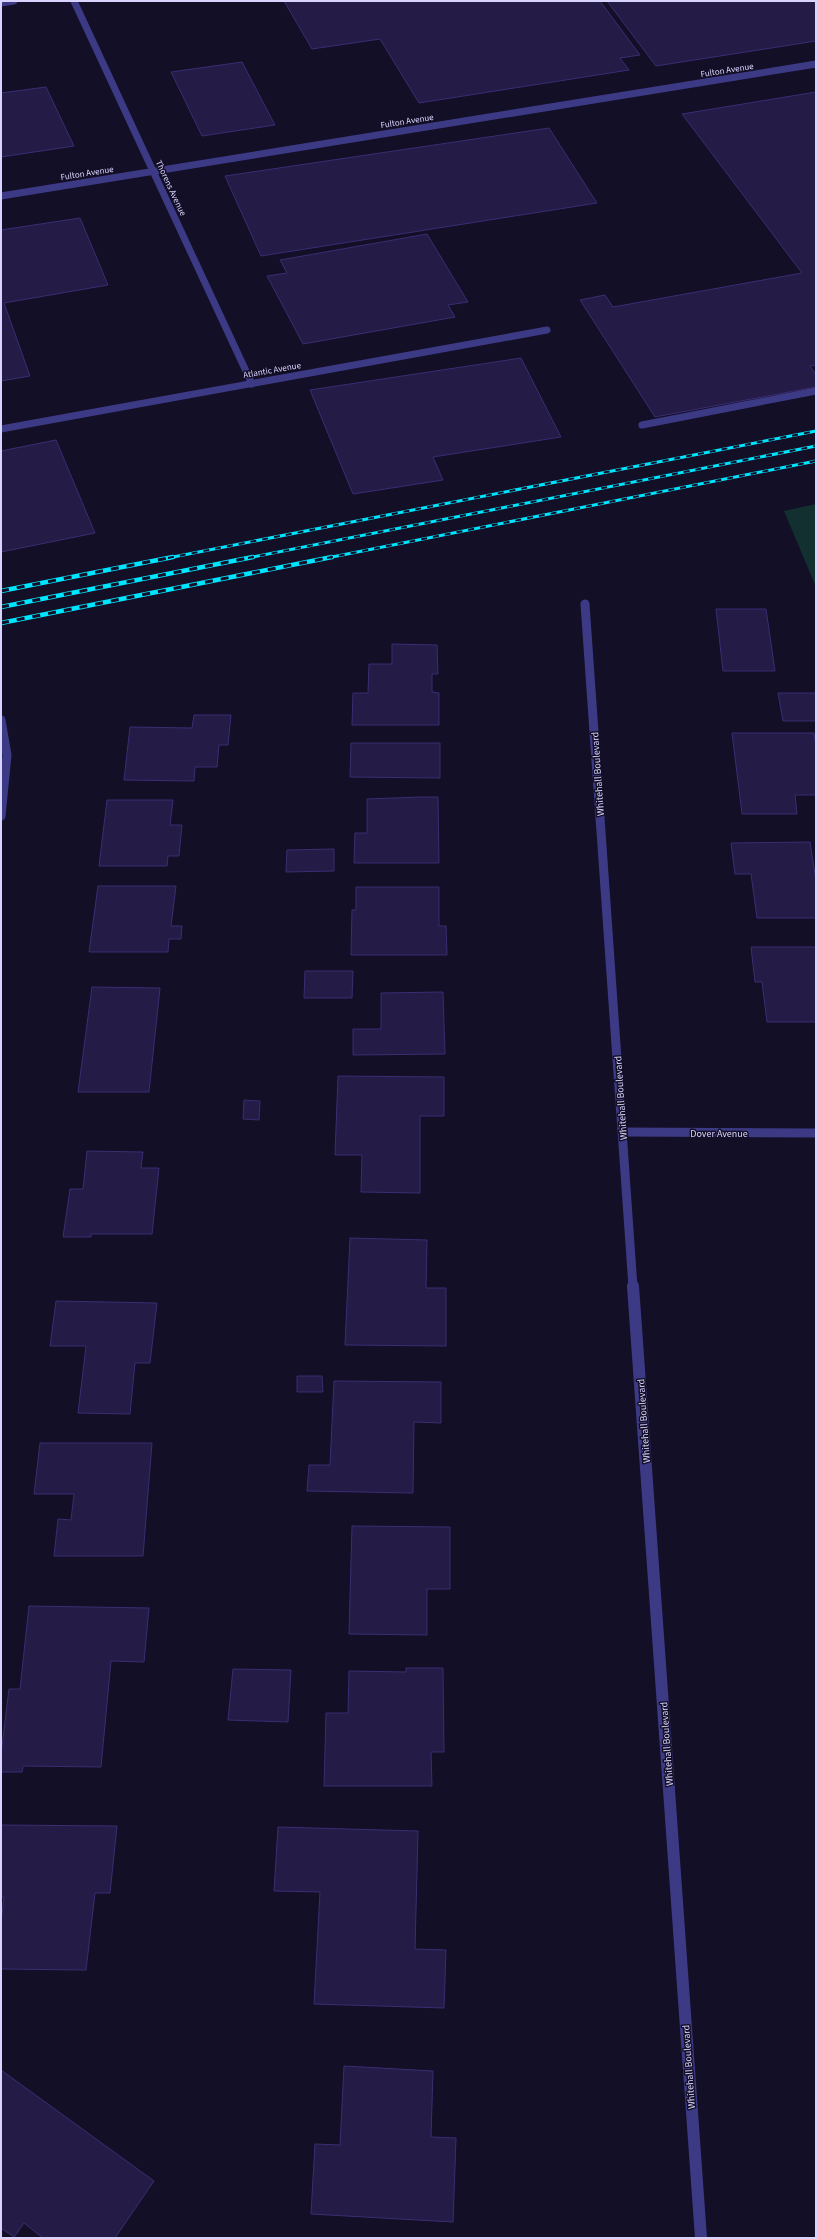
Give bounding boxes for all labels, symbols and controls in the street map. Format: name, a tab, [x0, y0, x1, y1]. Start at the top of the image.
street label: Fulton Avenue	[700, 60, 755, 81]
street label: Fulton Avenue	[380, 111, 435, 132]
street label: Thorens Avenue	[152, 158, 189, 219]
street label: Fulton Avenue	[60, 163, 115, 184]
street label: Atlantic Avenue	[242, 359, 303, 382]
street label: Whitehall Boulevard	[588, 731, 608, 816]
street label: Whitehall Boulevard	[611, 1055, 631, 1140]
street label: Dover Avenue	[690, 1127, 748, 1141]
street label: Whitehall Boulevard	[634, 1378, 654, 1463]
street label: Whitehall Boulevard	[657, 1701, 677, 1786]
street label: Whitehall Boulevard	[679, 2024, 699, 2109]

